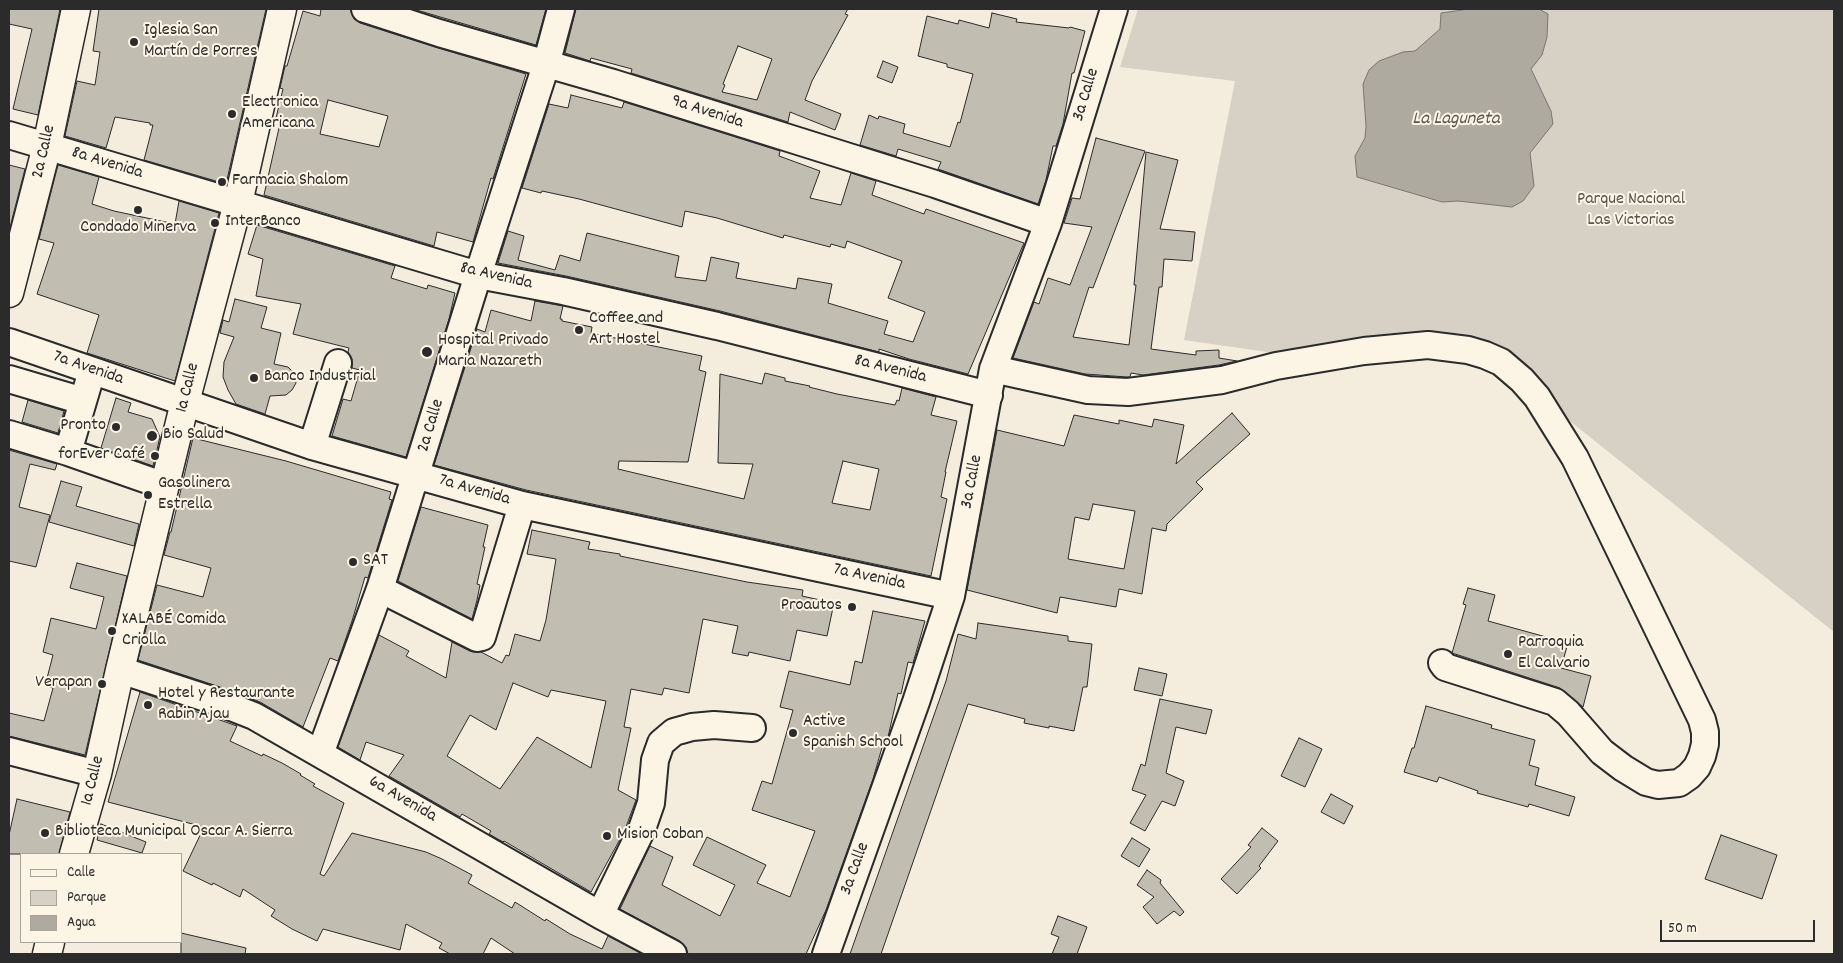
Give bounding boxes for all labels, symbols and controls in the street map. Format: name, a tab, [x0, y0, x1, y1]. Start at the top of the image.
place label: Iglesia San Martín de Porres	[144, 21, 258, 64]
marker: Iglesia San Martín de Porres	[128, 36, 140, 48]
street label: 3a Calle	[1069, 66, 1105, 124]
street label: 9a Avenida	[668, 91, 746, 135]
place label: Electronica Americana	[242, 93, 318, 136]
marker: Electronica Americana	[226, 108, 238, 120]
water label: La Laguneta	[1412, 109, 1500, 131]
street label: 2a Calle	[28, 123, 62, 181]
street label: 8a Avenida	[69, 143, 145, 185]
place label: Farmacia Shalom	[232, 171, 348, 193]
marker: Farmacia Shalom	[216, 176, 228, 188]
park label: Parque Nacional Las Victorias	[1577, 190, 1685, 232]
marker: Condado Minerva	[132, 204, 144, 216]
place label: InterBanco	[225, 212, 301, 234]
marker: InterBanco	[209, 217, 221, 229]
place label: Condado Minerva	[80, 218, 196, 240]
street label: 8a Avenida	[458, 258, 534, 296]
place label: Coffee and Art Hostel	[589, 309, 663, 352]
marker: Coffee and Art Hostel	[573, 324, 585, 336]
place label: Hospital Privado Maria Nazareth	[438, 331, 548, 374]
marker: Hospital Privado Maria Nazareth	[420, 345, 434, 359]
street label: 7a Avenida	[50, 347, 126, 391]
street label: 8a Avenida	[852, 351, 928, 389]
street label: 1a Calle	[172, 361, 206, 415]
place label: Banco Industrial	[264, 367, 376, 389]
marker: Banco Industrial	[248, 372, 260, 384]
street label: 2a Calle	[414, 397, 450, 455]
place label: Pronto	[60, 416, 106, 438]
marker: Pronto	[110, 421, 122, 433]
place label: Bio Salud	[163, 425, 224, 447]
marker: Bio Salud	[145, 429, 159, 443]
place label: forEver Café	[58, 445, 145, 467]
marker: forEver Café	[149, 450, 161, 462]
street label: 3a Calle	[957, 453, 989, 511]
street label: 7a Avenida	[436, 471, 512, 511]
place label: Gasolinera Estrella	[158, 474, 230, 516]
marker: Gasolinera Estrella	[142, 489, 154, 501]
place label: SAT	[363, 551, 388, 573]
marker: SAT	[347, 556, 359, 568]
street label: 7a Avenida	[831, 560, 907, 596]
place label: Proautos	[781, 596, 842, 618]
marker: Proautos	[846, 601, 858, 613]
place label: XALABÉ Comida Criolla	[122, 610, 226, 652]
marker: XALABÉ Comida Criolla	[106, 625, 118, 637]
place label: Parroquia El Calvario	[1518, 633, 1590, 676]
marker: Parroquia El Calvario	[1502, 648, 1514, 660]
place label: Verapan	[35, 673, 92, 695]
marker: Verapan	[96, 678, 108, 690]
place label: Hotel y Restaurante Rabin Ajau	[158, 684, 295, 726]
marker: Hotel y Restaurante Rabin Ajau	[142, 699, 154, 711]
place label: Active Spanish School	[803, 712, 903, 754]
marker: Active Spanish School	[787, 727, 799, 739]
street label: 1a Calle	[77, 754, 111, 808]
street label: 6a Avenida	[364, 772, 440, 828]
place label: Biblioteca Municipal Oscar A. Sierra	[55, 822, 292, 844]
place label: Mision Coban	[617, 825, 704, 847]
marker: Biblioteca Municipal Oscar A. Sierra	[39, 827, 51, 839]
marker: Mision Coban	[601, 830, 613, 842]
street label: 3a Calle	[837, 840, 875, 898]
legend	[20, 853, 182, 943]
text: Calle	[67, 862, 95, 884]
text: Parque	[67, 887, 106, 909]
scale bar	[1663, 910, 1818, 942]
text: Agua	[67, 912, 95, 934]
text: 50 m	[1668, 918, 1697, 940]

